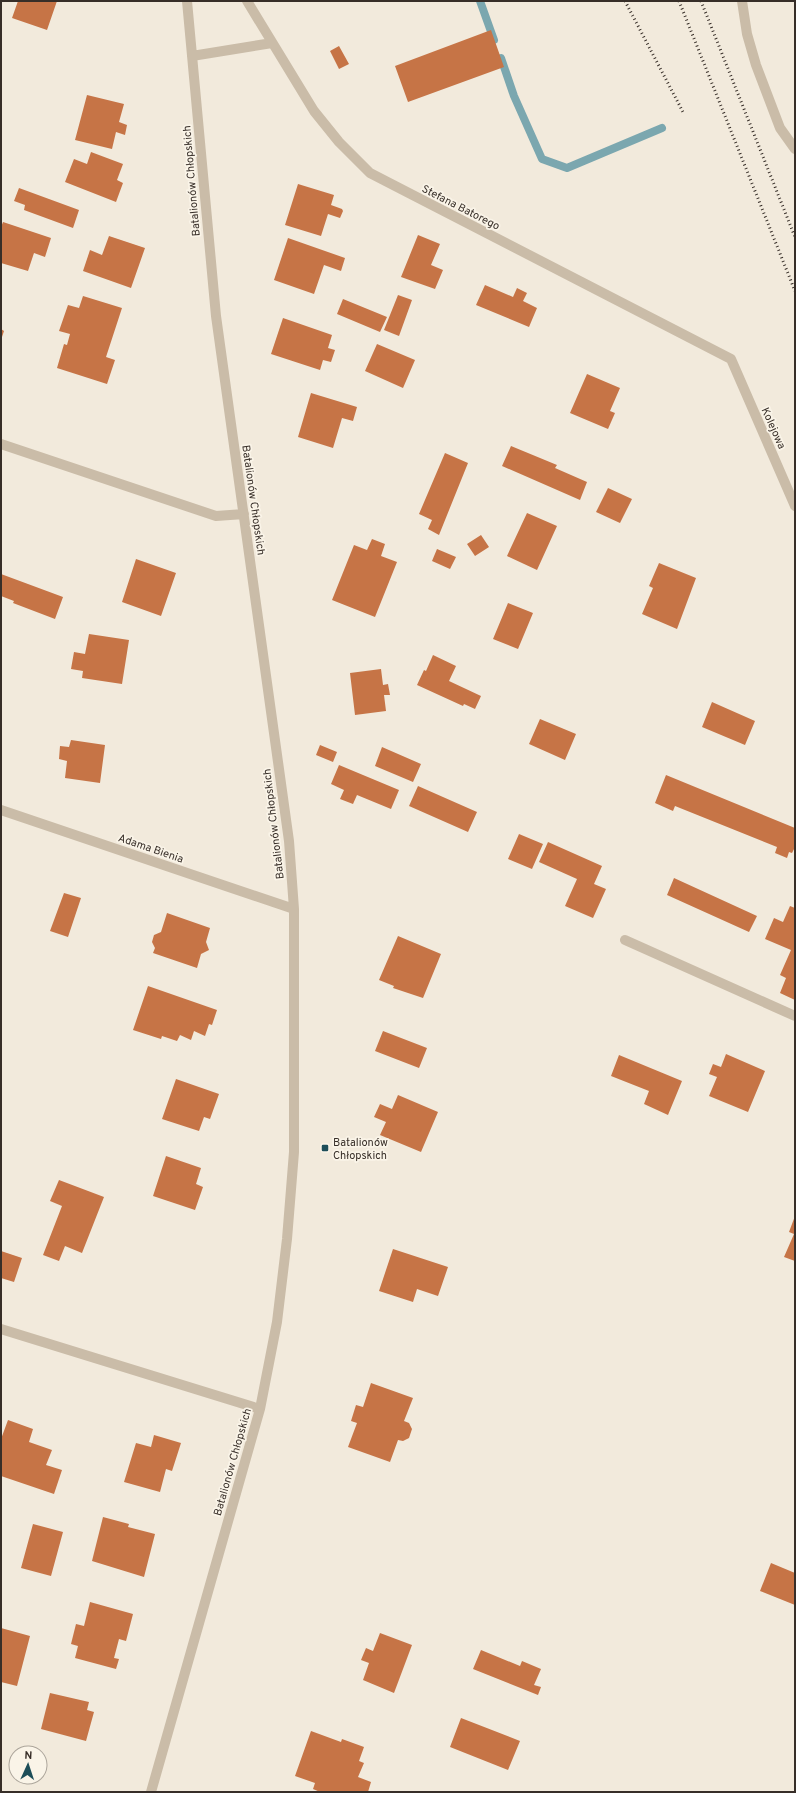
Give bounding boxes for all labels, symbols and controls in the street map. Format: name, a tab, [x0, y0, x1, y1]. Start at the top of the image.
street label: Batalionów Chłopskich	[180, 125, 204, 237]
street label: Stefana Batorego	[419, 182, 502, 234]
street label: Kolejowa	[758, 405, 789, 452]
street label: Batalionów Chłopskich	[238, 444, 268, 556]
street label: Batalionów Chłopskich	[260, 768, 288, 880]
street label: Adama Bienia	[116, 831, 185, 867]
place label: Batalionów Chłopskich	[333, 1136, 388, 1163]
marker: Batalionów Chłopskich	[320, 1143, 330, 1153]
street label: Batalionów Chłopskich	[211, 1407, 255, 1518]
north arrow	[8, 1745, 48, 1785]
text: N	[24, 1749, 33, 1763]

